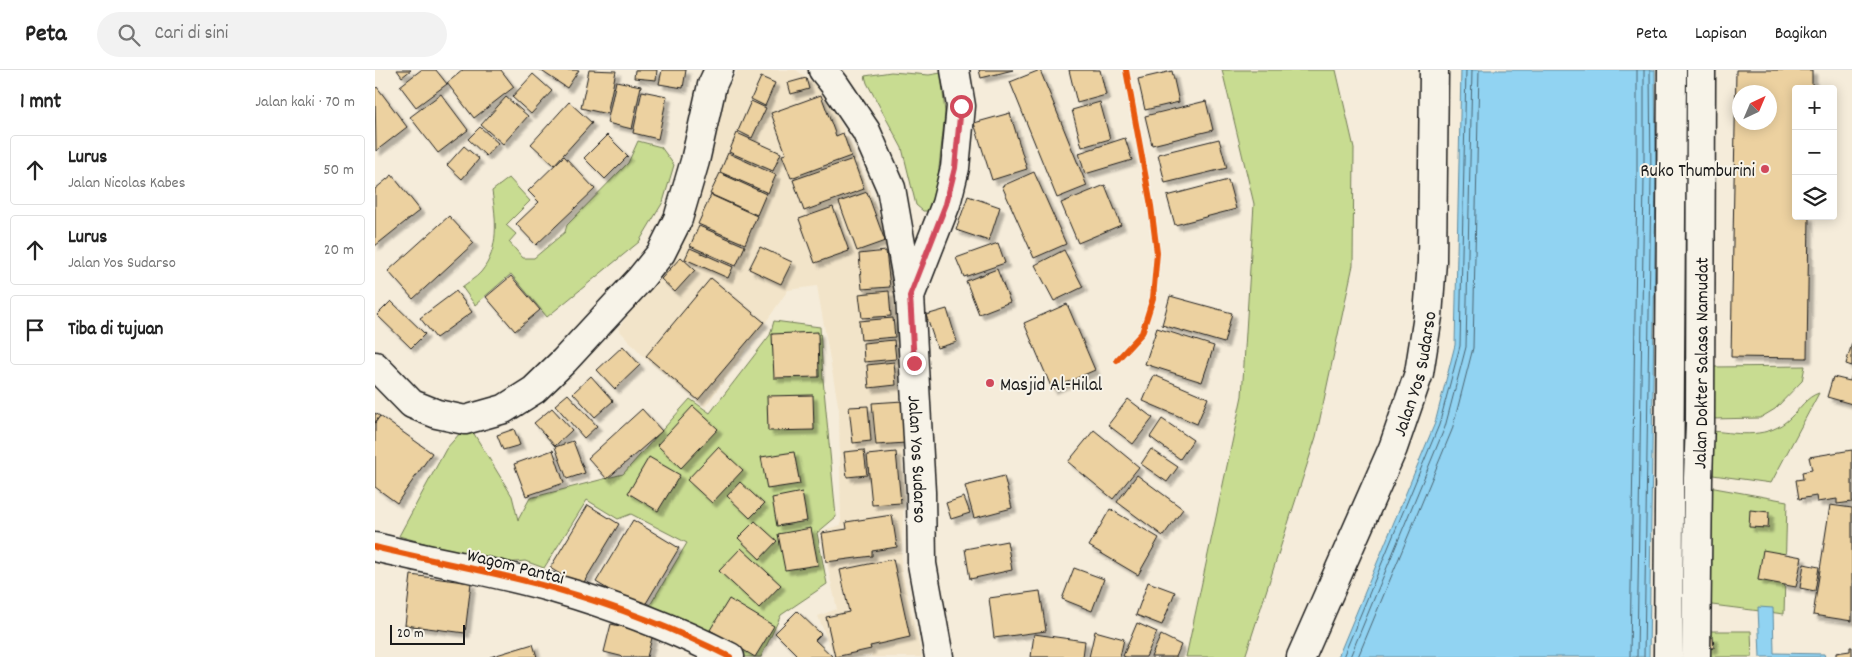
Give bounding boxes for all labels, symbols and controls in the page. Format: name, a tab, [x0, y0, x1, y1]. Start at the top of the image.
search box	[97, 12, 447, 57]
text: Peta	[25, 18, 67, 52]
icon: search	[115, 21, 143, 49]
text: Cari di sini	[155, 21, 228, 48]
text: Peta	[1636, 22, 1667, 47]
text: Lapisan	[1695, 22, 1747, 47]
text: Bagikan	[1775, 22, 1827, 47]
north arrow	[1732, 85, 1777, 130]
map controls	[1792, 85, 1837, 220]
button: +	[1792, 85, 1837, 130]
text: 1 mnt	[20, 88, 61, 118]
text: Jalan kaki · 70 m	[255, 91, 355, 114]
route start	[950, 95, 973, 118]
button: −	[1792, 130, 1837, 175]
text: Lurus	[68, 145, 107, 172]
icon: ahead	[21, 156, 49, 184]
text: 50 m	[323, 159, 354, 182]
place label: Ruko Thumburini	[1640, 159, 1756, 186]
marker: Ruko Thumburini	[1759, 163, 1771, 175]
text: Jalan Nicolas Kabes	[68, 172, 185, 195]
button: layers	[1792, 175, 1837, 220]
text: Lurus	[68, 225, 107, 252]
icon: ahead	[21, 236, 49, 264]
text: 20 m	[324, 239, 354, 262]
text: Jalan Yos Sudarso	[68, 252, 176, 275]
street label: Jalan Dokter Salasa Namudat	[1688, 257, 1717, 470]
street label: Jalan Yos Sudarso	[1388, 311, 1445, 441]
icon: arrive	[21, 316, 49, 344]
text: Tiba di tujuan	[68, 317, 163, 344]
route end	[903, 352, 926, 375]
place label: Masjid Al-Hilal	[1000, 373, 1103, 400]
marker: Masjid Al-Hilal	[984, 377, 996, 389]
street label: Jalan Yos Sudarso	[899, 395, 931, 523]
street label: Wagom Pantai	[464, 543, 567, 594]
scale bar	[390, 622, 465, 645]
text: 20 m	[397, 624, 424, 644]

